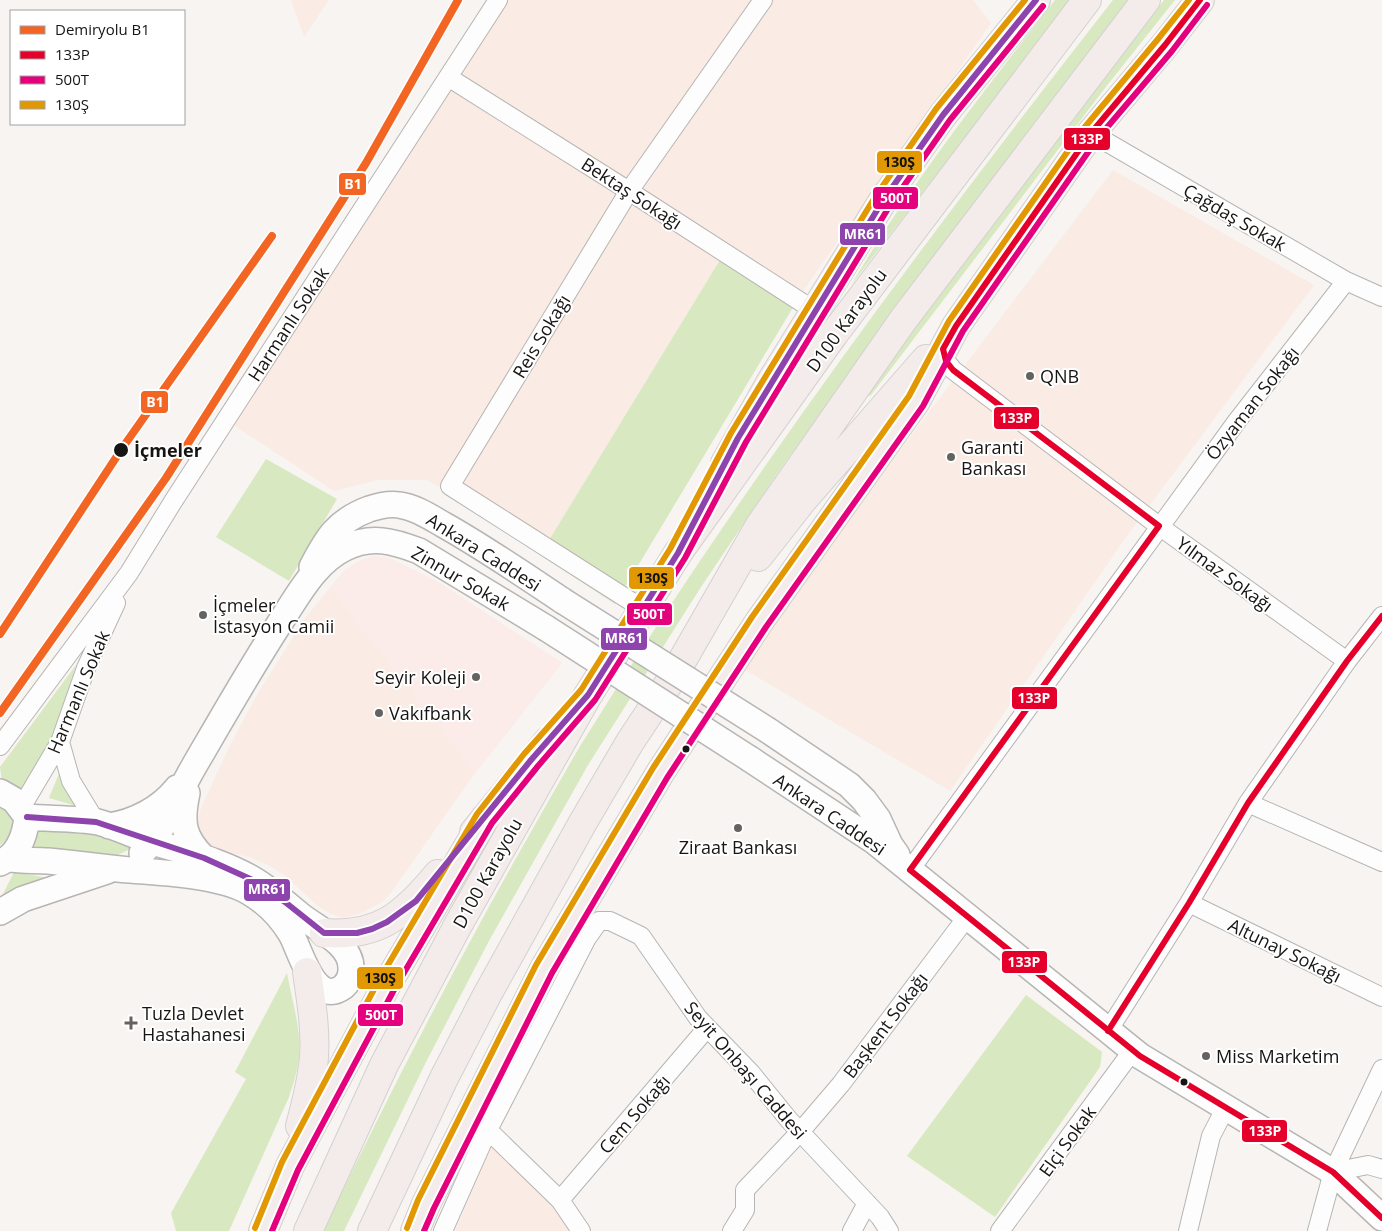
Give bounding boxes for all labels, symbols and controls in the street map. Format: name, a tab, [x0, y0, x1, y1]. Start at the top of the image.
legend	[10, 10, 185, 125]
text: Demiryolu B1	[55, 19, 150, 39]
text: 133P	[55, 44, 90, 64]
text: 500T	[55, 69, 90, 89]
text: 130Ş	[55, 94, 89, 114]
line badge: 133P	[1063, 127, 1111, 151]
text: 133P	[1071, 129, 1104, 148]
line badge: 130Ş	[876, 150, 923, 174]
street label: Bektaş Sokağı	[577, 152, 687, 234]
text: 130Ş	[883, 152, 915, 171]
line badge: B1	[338, 172, 367, 196]
text: B1	[344, 174, 362, 193]
street label: Çağdaş Sokak	[1179, 178, 1291, 256]
line badge: 500T	[872, 186, 919, 210]
text: 500T	[880, 188, 912, 207]
line badge: MR61	[839, 222, 886, 246]
text: MR61	[844, 224, 882, 243]
street label: Harmanlı Sokak	[242, 262, 334, 386]
street label: D100 Karayolu	[800, 263, 892, 377]
street label: Reis Sokağı	[507, 290, 575, 382]
street label: Özyaman Sokağı	[1200, 341, 1304, 465]
place label: QNB	[1040, 364, 1079, 388]
marker: QNB	[1024, 370, 1036, 382]
line badge: B1	[140, 390, 169, 414]
text: B1	[146, 392, 164, 411]
line badge: 133P	[993, 406, 1040, 430]
text: 133P	[1000, 408, 1033, 427]
place label: Garanti Bankası	[961, 435, 1026, 480]
place label: İçmeler	[134, 438, 202, 462]
marker: İçmeler	[112, 441, 130, 459]
marker: Garanti Bankası	[945, 451, 957, 463]
street label: Ankara Caddesi	[422, 507, 546, 597]
street label: Yılmaz Sokağı	[1172, 531, 1278, 617]
street label: Zinnur Sokak	[408, 540, 515, 616]
line badge: 130Ş	[628, 566, 675, 590]
text: 130Ş	[636, 568, 668, 587]
place label: İçmeler İstasyon Camii	[213, 593, 334, 638]
line badge: 500T	[626, 602, 673, 626]
text: 500T	[633, 604, 665, 623]
marker: İçmeler İstasyon Camii	[197, 609, 209, 621]
street label: Harmanlı Sokak	[41, 626, 115, 757]
line badge: MR61	[600, 627, 648, 651]
text: MR61	[605, 628, 643, 647]
place label: Seyir Koleji	[375, 665, 466, 689]
marker: Seyir Koleji	[470, 671, 482, 683]
line badge: 133P	[1011, 686, 1058, 710]
text: 133P	[1018, 688, 1051, 707]
place label: Vakıfbank	[389, 701, 472, 725]
marker: Vakıfbank	[373, 707, 385, 719]
unlabelled marker	[681, 744, 691, 754]
street label: Ankara Caddesi	[769, 768, 891, 860]
street label: D100 Karayolu	[447, 814, 527, 932]
marker: Ziraat Bankası	[732, 822, 744, 834]
place label: Ziraat Bankası	[679, 835, 797, 859]
line badge: MR61	[243, 878, 291, 902]
text: MR61	[248, 879, 286, 898]
street label: Altunay Sokağı	[1225, 912, 1345, 988]
line badge: 133P	[1001, 950, 1048, 974]
text: 133P	[1008, 952, 1041, 971]
line badge: 130Ş	[356, 966, 404, 990]
street label: Başkent Sokağı	[837, 967, 933, 1083]
text: 130Ş	[364, 968, 396, 987]
street label: Seyit Onbaşı Caddesi	[680, 996, 812, 1144]
place label: Tuzla Devlet Hastahanesi	[142, 1001, 246, 1046]
line badge: 500T	[357, 1003, 404, 1027]
text: 500T	[365, 1005, 397, 1024]
marker: Tuzla Devlet Hastahanesi	[124, 1016, 138, 1030]
place label: Miss Marketim	[1216, 1044, 1339, 1068]
marker: Miss Marketim	[1200, 1050, 1212, 1062]
street label: Cem Sokağı	[593, 1069, 675, 1159]
unlabelled marker	[1179, 1077, 1189, 1087]
street label: Elçi Sokak	[1033, 1100, 1101, 1181]
line badge: 133P	[1241, 1119, 1288, 1143]
text: 133P	[1249, 1121, 1282, 1140]

